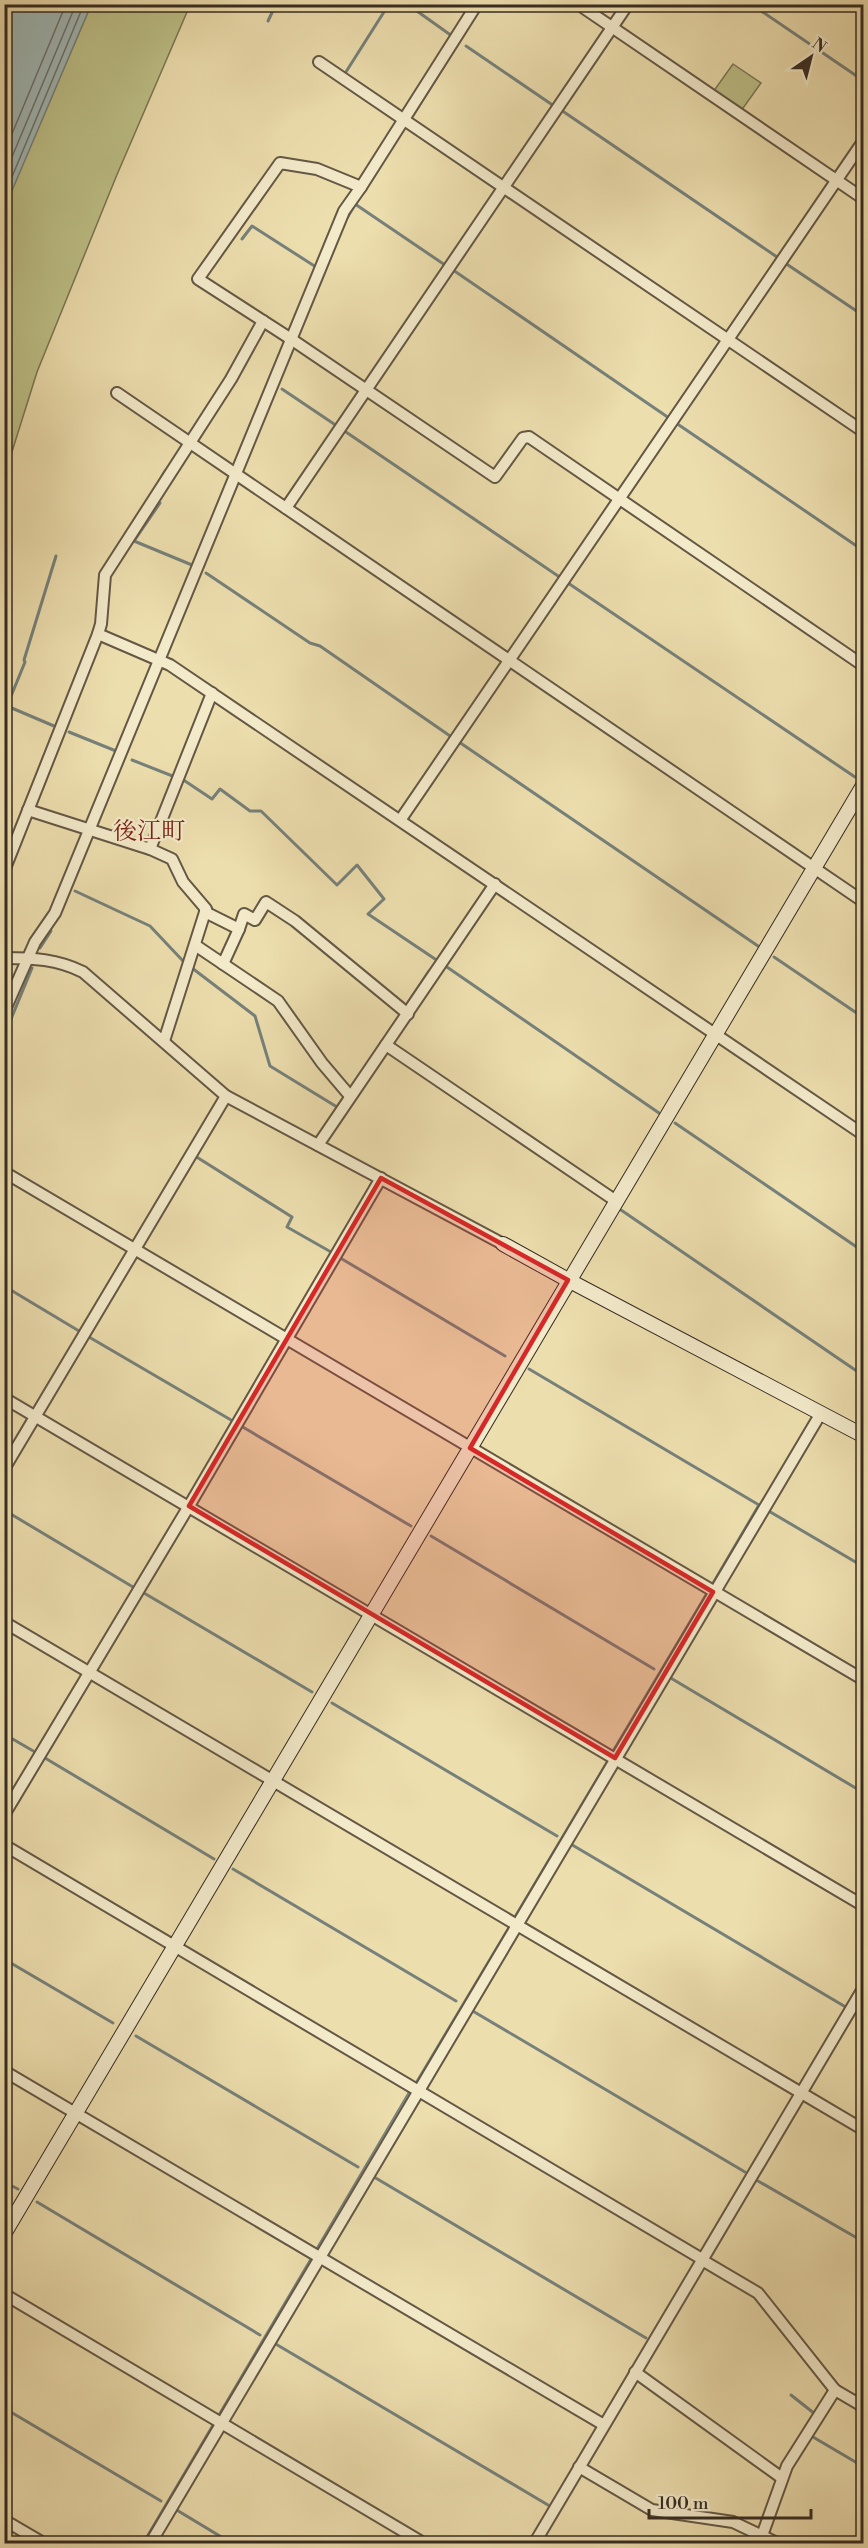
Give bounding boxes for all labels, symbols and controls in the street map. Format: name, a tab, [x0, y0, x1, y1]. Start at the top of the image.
north arrow	[781, 27, 841, 87]
text: N	[808, 34, 830, 58]
district label: 後江町	[113, 817, 185, 847]
scale bar	[649, 2482, 811, 2520]
text: 100 m	[658, 2492, 709, 2515]

